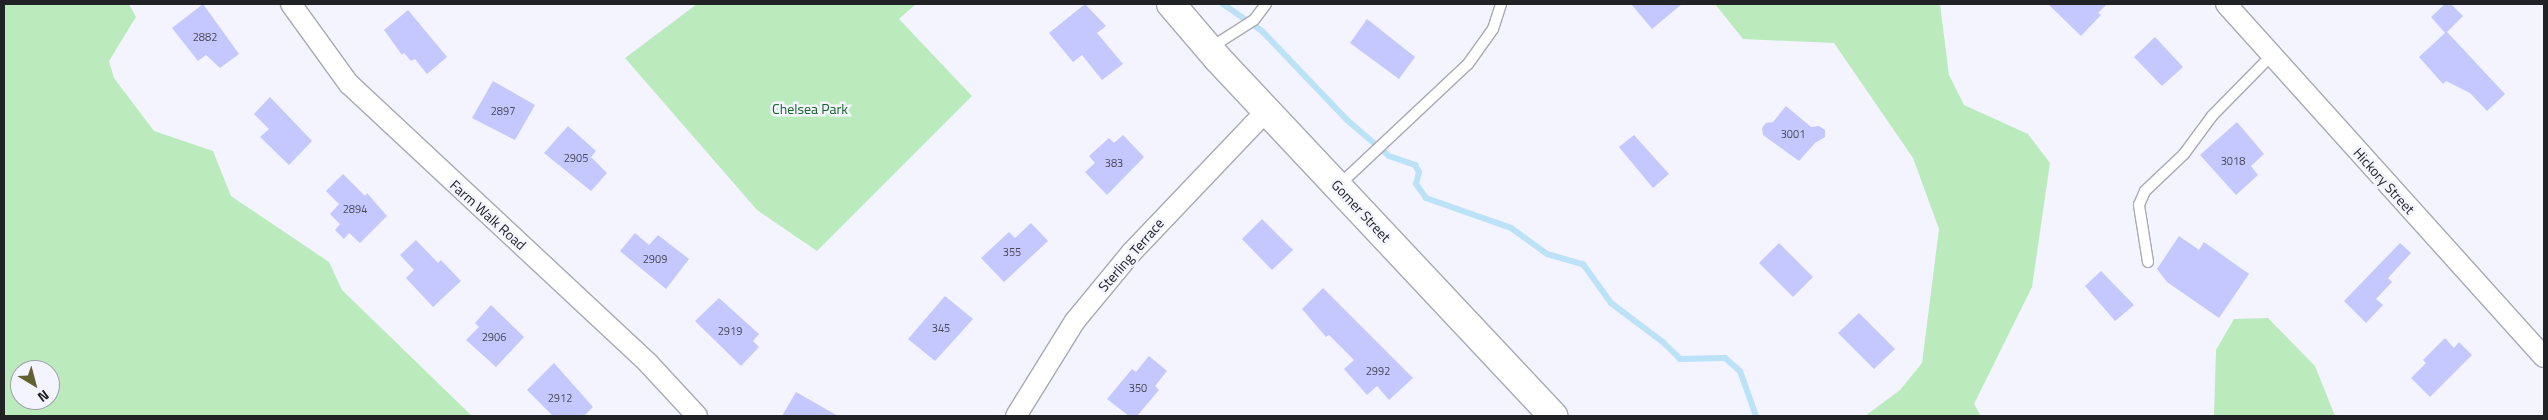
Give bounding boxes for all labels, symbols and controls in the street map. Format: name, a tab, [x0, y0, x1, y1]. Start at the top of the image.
house number: 2882	[193, 30, 217, 44]
park label: Chelsea Park	[772, 101, 848, 117]
house number: 2897	[491, 104, 515, 118]
house number: 3001	[1781, 127, 1805, 141]
street label: Hickory Street	[2350, 144, 2418, 218]
house number: 2905	[564, 151, 588, 165]
house number: 3018	[2221, 154, 2245, 168]
house number: 383	[1105, 156, 1123, 170]
street label: Gomer Street	[1328, 176, 1394, 246]
street label: Farm Walk Road	[447, 177, 529, 253]
house number: 2894	[343, 202, 367, 216]
street label: Sterling Terrace	[1095, 215, 1167, 295]
house number: 355	[1003, 245, 1021, 259]
house number: 2909	[643, 252, 667, 266]
house number: 345	[932, 321, 950, 335]
house number: 2919	[718, 324, 742, 338]
house number: 2906	[482, 330, 506, 344]
north arrow	[10, 360, 60, 410]
house number: 2992	[1366, 364, 1390, 378]
house number: 350	[1129, 381, 1147, 395]
text: N	[34, 385, 54, 408]
house number: 2912	[548, 391, 572, 405]

